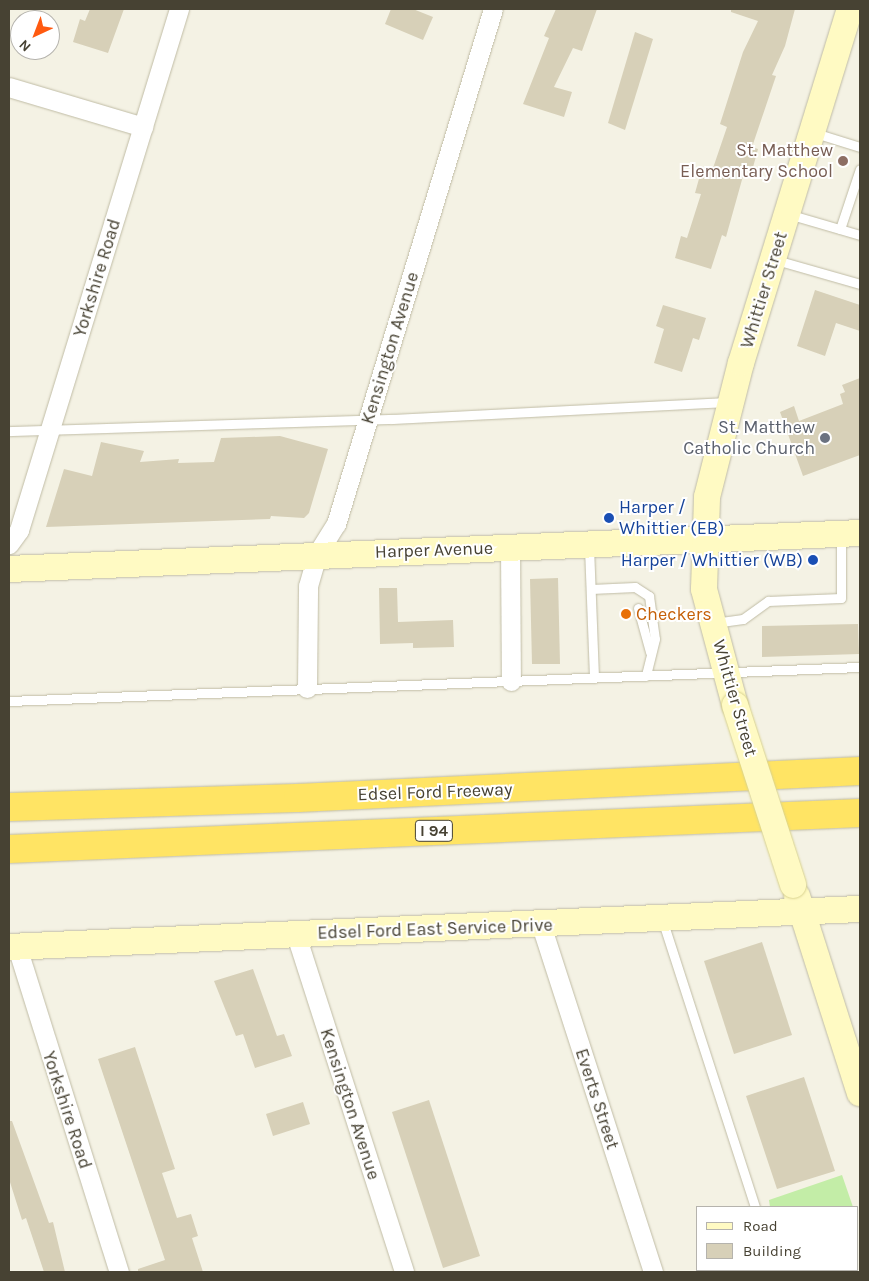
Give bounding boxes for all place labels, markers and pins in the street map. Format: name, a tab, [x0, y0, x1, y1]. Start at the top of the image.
place label: St. Matthew Elementary School	[680, 140, 833, 182]
marker: St. Matthew Elementary School	[837, 155, 849, 167]
place label: St. Matthew Catholic Church	[683, 417, 815, 459]
marker: St. Matthew Catholic Church	[819, 432, 831, 444]
place label: Harper / Whittier (EB)	[619, 497, 724, 540]
marker: Harper / Whittier (EB)	[603, 512, 615, 524]
place label: Harper / Whittier (WB)	[621, 549, 803, 571]
marker: Harper / Whittier (WB)	[807, 554, 819, 566]
place label: Checkers	[636, 603, 712, 625]
marker: Checkers	[620, 608, 632, 620]

